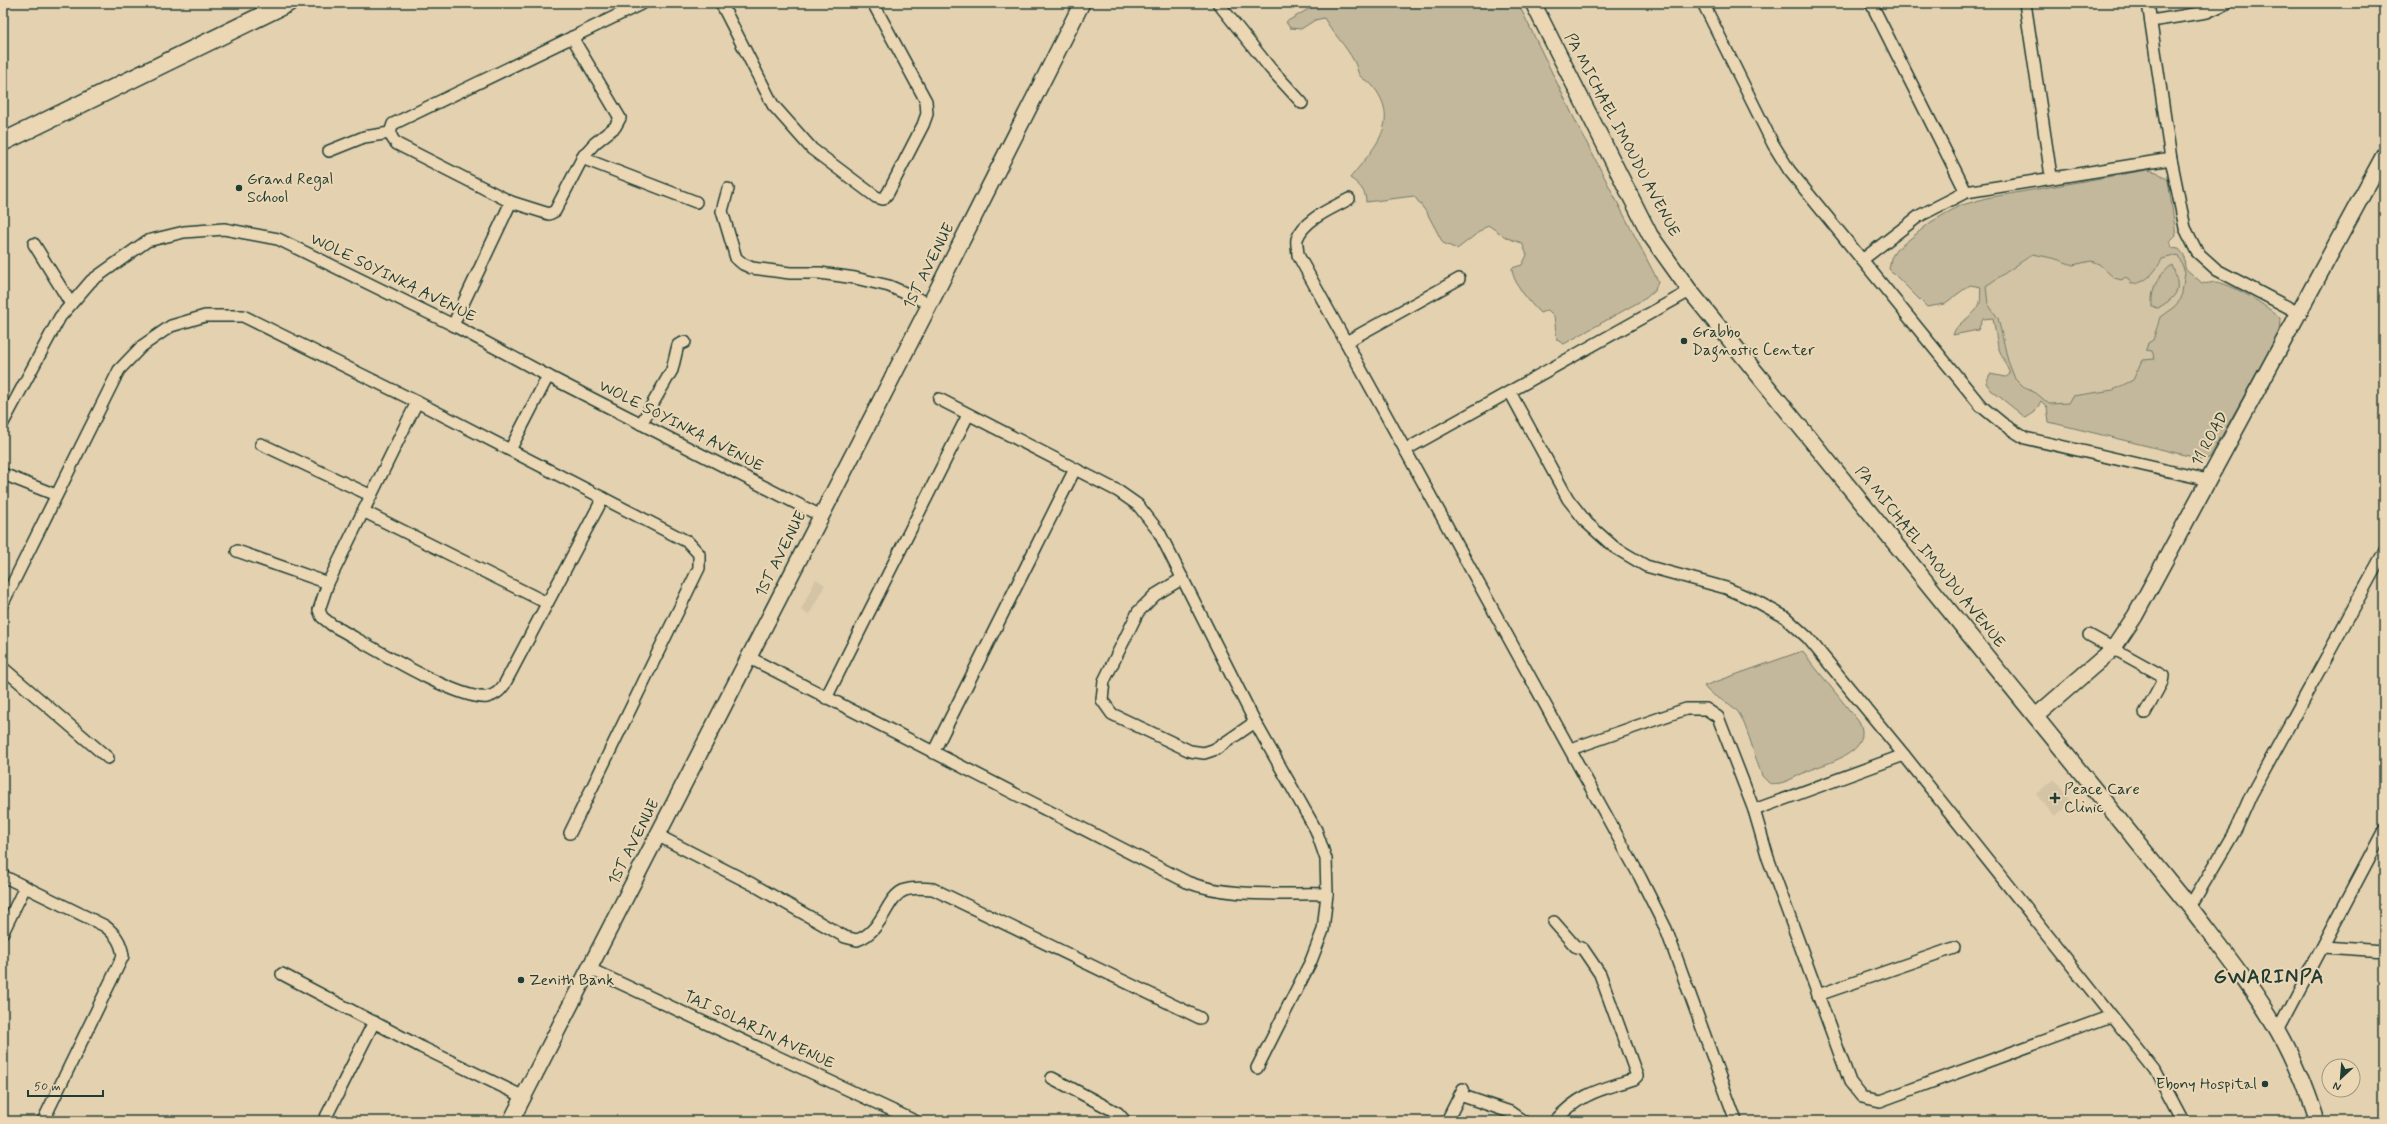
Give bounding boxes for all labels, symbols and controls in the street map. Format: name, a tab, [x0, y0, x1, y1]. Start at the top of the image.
street label: PA MICHAEL IMOUDU AVENUE	[1559, 29, 1685, 241]
place label: Grand Regal School	[247, 169, 334, 208]
marker: Grand Regal School	[234, 183, 244, 193]
street label: 1ST AVENUE	[898, 219, 960, 313]
street label: WOLE SOYINKA AVENUE	[307, 229, 479, 327]
place label: Grabbo Dagnostic Center	[1692, 322, 1815, 362]
marker: Grabbo Dagnostic Center	[1679, 336, 1689, 346]
street label: WOLE SOYINKA AVENUE	[595, 375, 767, 477]
street label: 11 ROAD	[2187, 408, 2233, 470]
street label: PA MICHAEL IMOUDU AVENUE	[1850, 462, 2010, 652]
street label: 1ST AVENUE	[750, 507, 812, 601]
place label: Peace Care Clinic	[2064, 779, 2140, 818]
marker: Peace Care Clinic	[2049, 792, 2061, 804]
street label: 1ST AVENUE	[603, 795, 665, 889]
district label: GWARINPA	[2214, 964, 2324, 991]
place label: Zenith Bank	[529, 970, 614, 991]
marker: Zenith Bank	[516, 975, 526, 985]
street label: TAI SOLARIN AVENUE	[680, 986, 838, 1074]
north arrow	[2321, 1058, 2361, 1098]
scale bar	[28, 1072, 103, 1098]
place label: Ebony Hospital	[2156, 1074, 2257, 1095]
text: N	[2331, 1078, 2343, 1094]
text: 50 m	[34, 1079, 61, 1095]
marker: Ebony Hospital	[2260, 1079, 2270, 1089]

